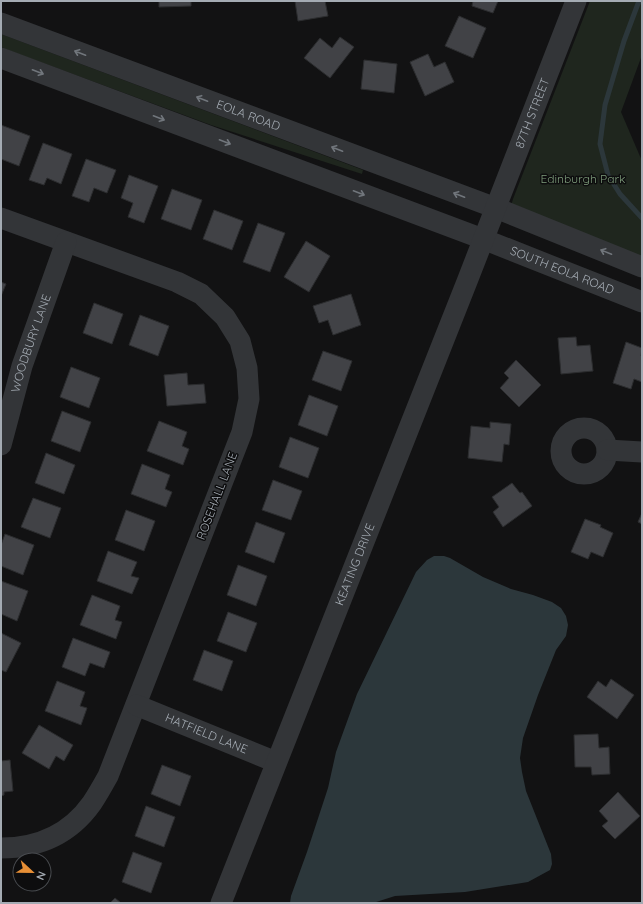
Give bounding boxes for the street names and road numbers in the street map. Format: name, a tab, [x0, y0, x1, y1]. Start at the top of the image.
street label: 87TH STREET	[511, 76, 552, 150]
street label: EOLA ROAD	[214, 96, 283, 134]
street label: SOUTH EOLA ROAD	[508, 243, 617, 297]
street label: WOODBURY LANE	[7, 292, 54, 394]
street label: ROSEHALL LANE	[193, 450, 240, 542]
street label: KEATING DRIVE	[331, 521, 378, 608]
street label: HATFIELD LANE	[163, 710, 250, 757]

